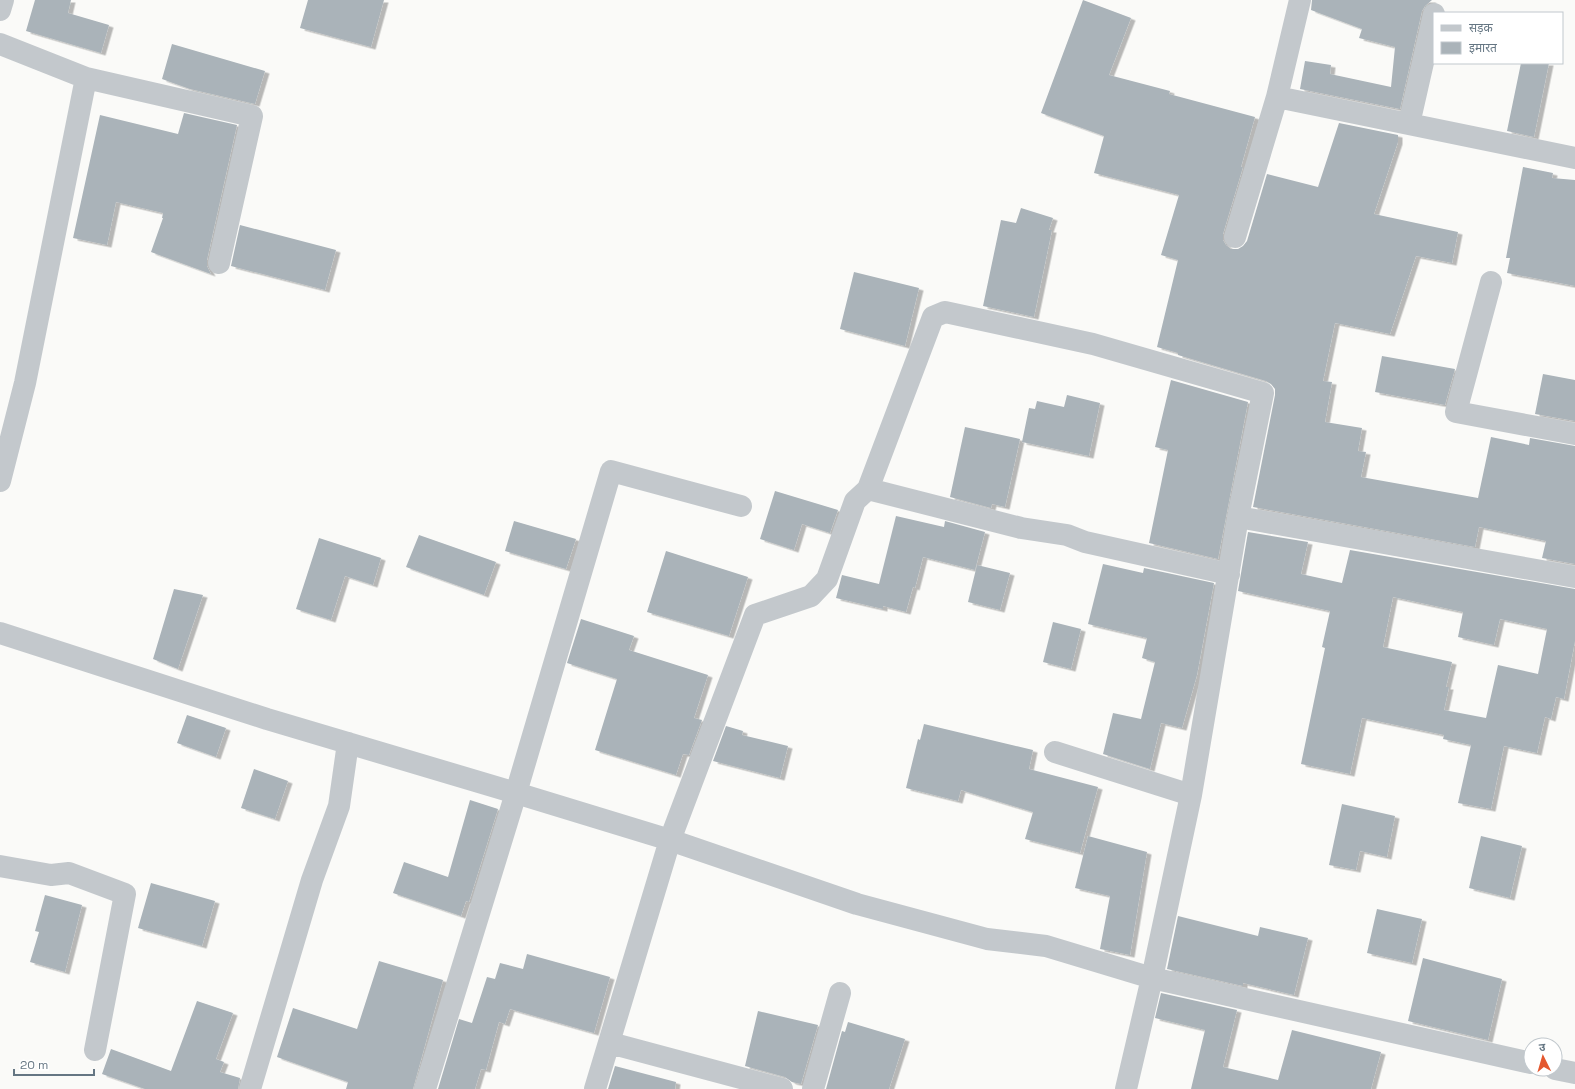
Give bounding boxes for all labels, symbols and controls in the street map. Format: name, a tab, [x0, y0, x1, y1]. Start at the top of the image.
legend	[1433, 12, 1563, 64]
text: सड़क	[1469, 20, 1494, 36]
text: इमारत	[1469, 40, 1498, 56]
north arrow	[1523, 1037, 1563, 1077]
text: उ	[1538, 1040, 1547, 1054]
scale bar	[14, 1051, 94, 1077]
text: 20 m	[20, 1057, 48, 1073]

